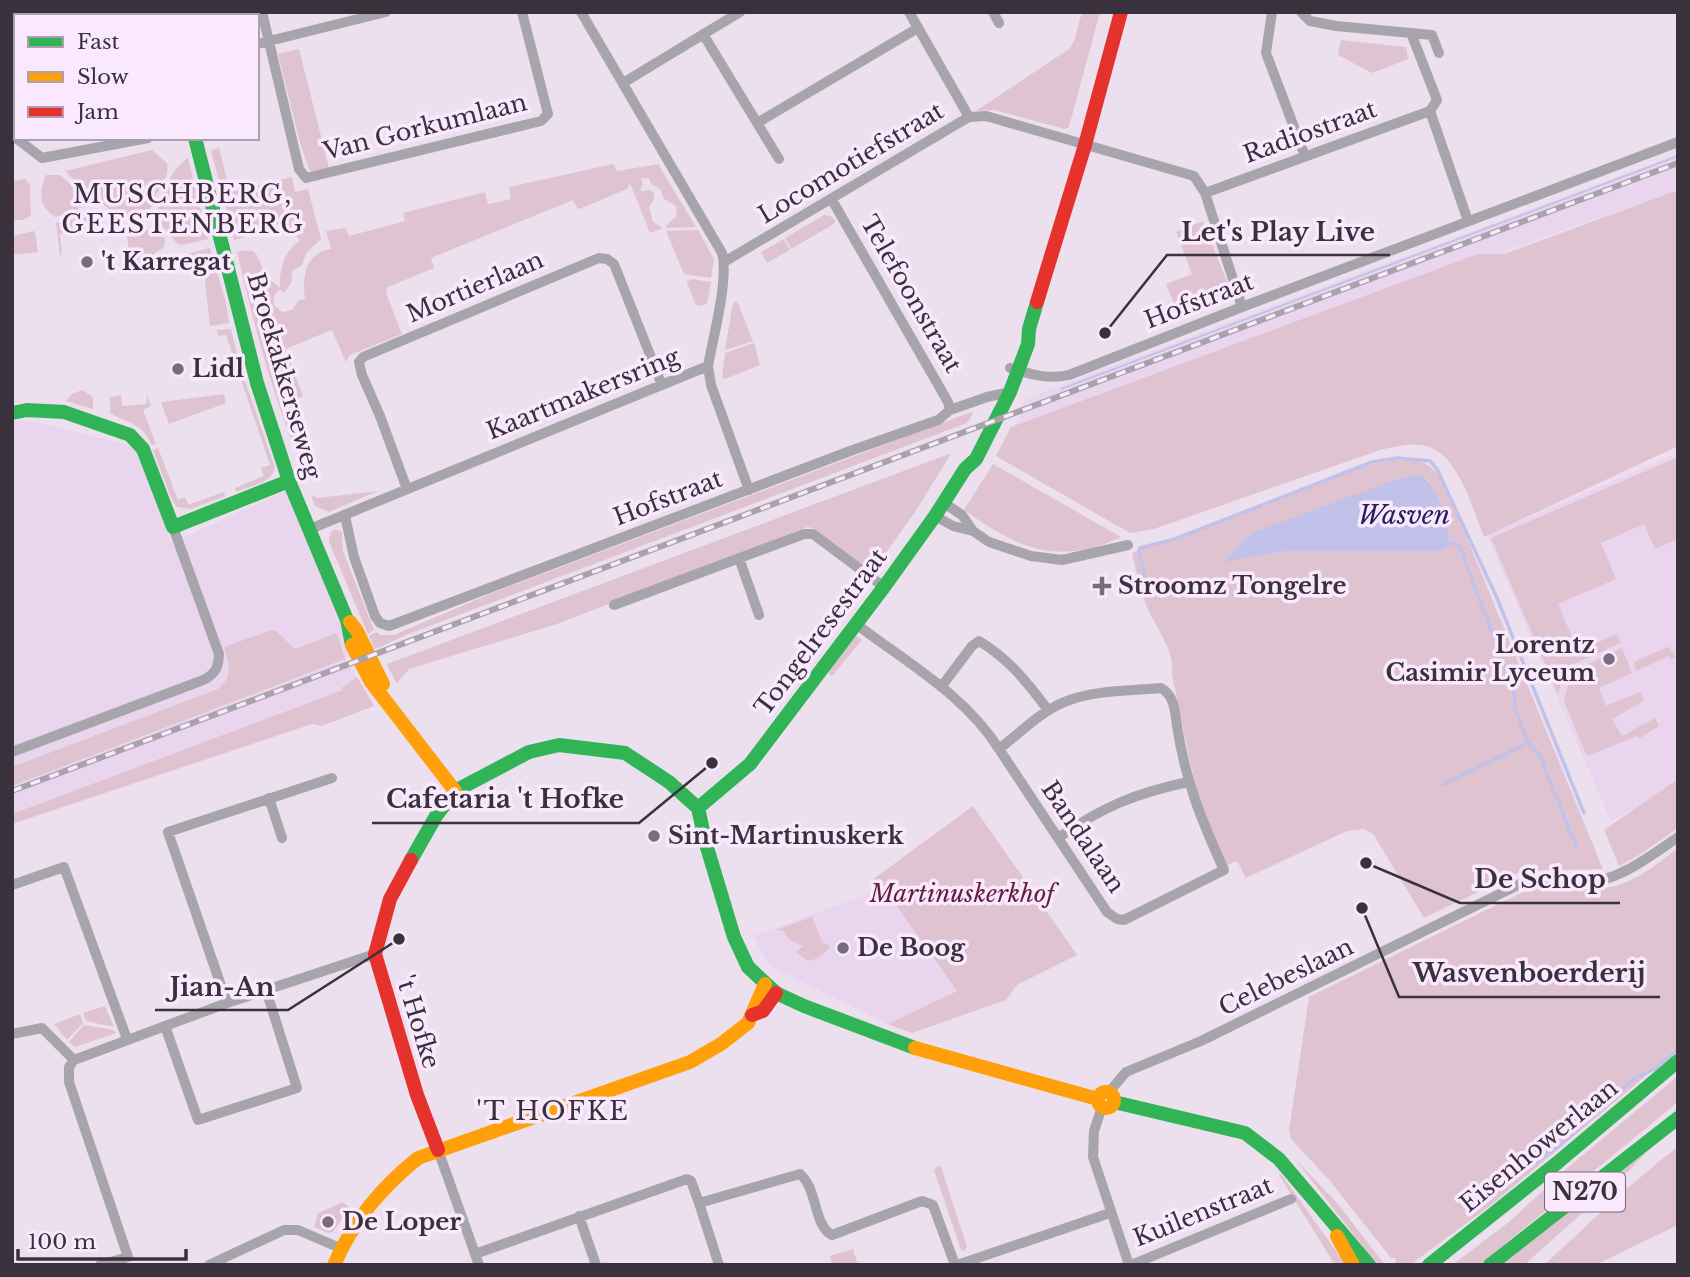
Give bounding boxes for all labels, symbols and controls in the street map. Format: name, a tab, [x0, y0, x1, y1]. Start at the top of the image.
legend	[14, 14, 259, 140]
text: Fast	[77, 29, 119, 55]
text: Slow	[77, 64, 129, 90]
street label: Van Gorkumlaan	[319, 87, 530, 166]
street label: Radiostraat	[1239, 94, 1380, 169]
street label: Locomotiefstraat	[753, 96, 949, 229]
text: Jam	[74, 99, 119, 125]
district label: MUSCHBERG, GEESTENBERG	[61, 178, 305, 240]
callout: Let's Play Live	[1167, 208, 1390, 255]
street label: Telefoonstraat	[855, 210, 968, 377]
text: Let's Play Live	[1181, 216, 1375, 248]
street label: Mortierlaan	[402, 245, 548, 328]
place label: 't Karregat	[101, 247, 231, 276]
marker: 't Karregat	[79, 254, 95, 270]
street label: Hofstraat	[1140, 267, 1257, 335]
street label: Broekakkerseweg	[241, 269, 328, 483]
street label: Kaartmakersring	[482, 341, 684, 445]
place label: Lidl	[192, 354, 244, 383]
marker: Lidl	[170, 361, 186, 377]
street label: Hofstraat	[609, 464, 726, 532]
water label: Wasven	[1358, 499, 1450, 531]
street label: Tongelresestraat	[748, 543, 893, 721]
place label: Stroomz Tongelre	[1118, 571, 1346, 600]
marker: Stroomz Tongelre	[1092, 576, 1112, 596]
place label: Lorentz Casimir Lyceum	[1385, 630, 1595, 687]
marker: Lorentz Casimir Lyceum	[1601, 651, 1617, 667]
street label: Bandalaan	[1035, 775, 1131, 898]
callout: Cafetaria 't Hofke	[372, 776, 639, 823]
text: Cafetaria 't Hofke	[386, 783, 624, 815]
place label: Sint-Martinuskerk	[668, 821, 905, 850]
marker: Sint-Martinuskerk	[646, 828, 662, 844]
callout: De Schop	[1460, 856, 1620, 903]
text: De Schop	[1474, 863, 1606, 895]
park label: Martinuskerkhof	[869, 879, 1059, 908]
street label: Celebeslaan	[1214, 932, 1358, 1022]
place label: De Boog	[857, 933, 966, 962]
marker: De Boog	[835, 940, 851, 956]
callout: Wasvenboerderij	[1399, 950, 1660, 997]
text: Wasvenboerderij	[1411, 957, 1646, 989]
callout: Jian-An	[155, 963, 288, 1010]
text: Jian-An	[165, 971, 274, 1003]
street label: 't Hofke	[391, 972, 446, 1072]
street label: Eisenhowerlaan	[1454, 1073, 1623, 1218]
district label: 'T HOFKE	[476, 1095, 630, 1127]
street label: Kuilenstraat	[1129, 1170, 1277, 1253]
road number: N270	[1545, 1172, 1625, 1212]
place label: De Loper	[342, 1207, 461, 1236]
marker: De Loper	[320, 1214, 336, 1230]
scale bar	[18, 1218, 186, 1262]
text: 100 m	[28, 1229, 96, 1255]

